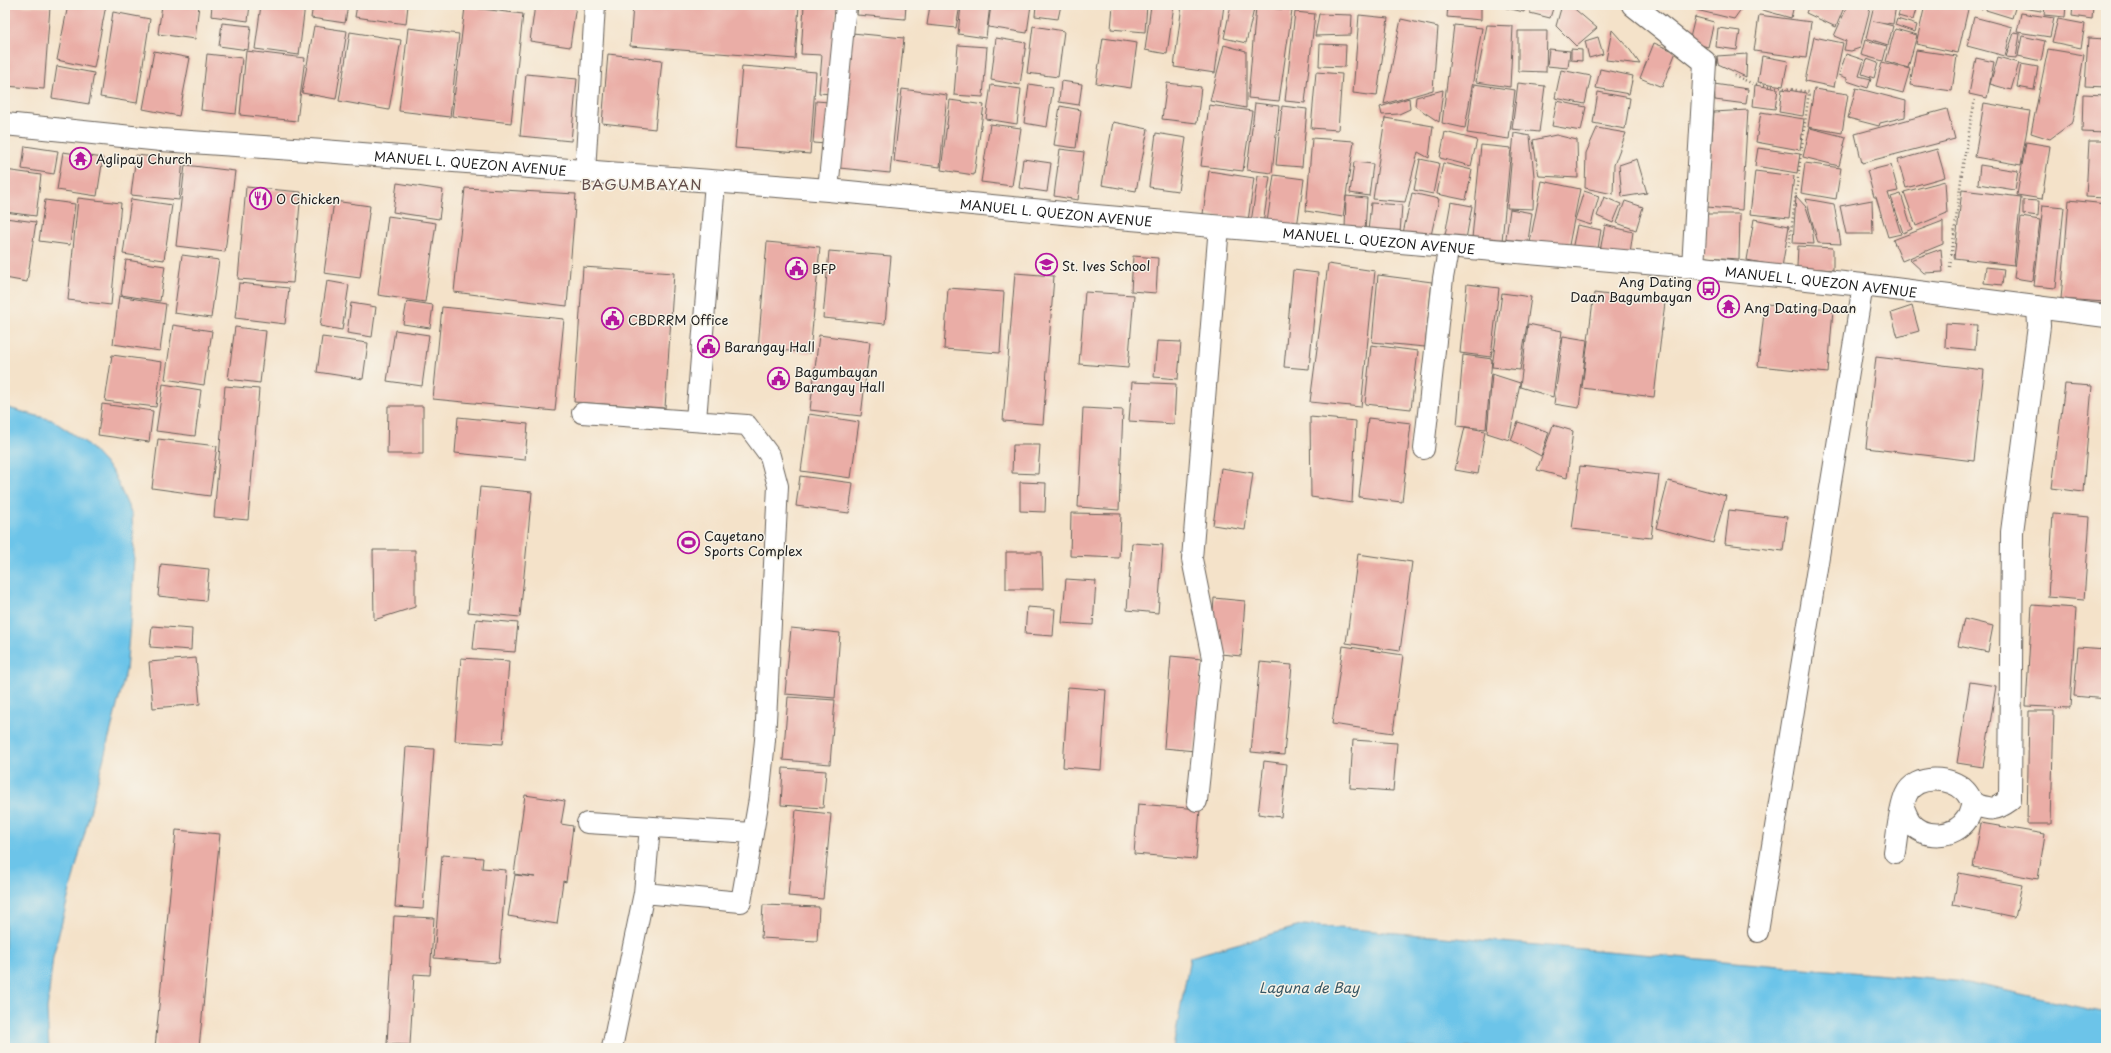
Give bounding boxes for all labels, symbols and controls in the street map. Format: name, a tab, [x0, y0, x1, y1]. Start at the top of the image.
temple icon: Aglipay Church	[67, 145, 93, 171]
street label: MANUEL L. QUEZON AVENUE	[373, 145, 567, 179]
place label: Aglipay Church	[96, 149, 192, 168]
district label: BAGUMBAYAN	[581, 172, 703, 195]
restaurant icon: O Chicken	[247, 185, 273, 211]
place label: O Chicken	[276, 189, 340, 208]
street label: MANUEL L. QUEZON AVENUE	[959, 193, 1153, 230]
street label: MANUEL L. QUEZON AVENUE	[1282, 223, 1476, 258]
school or university icon: St. Ives School	[1033, 252, 1059, 278]
public building icon: BFP	[784, 255, 810, 281]
place label: St. Ives School	[1062, 256, 1150, 275]
place label: BFP	[812, 259, 836, 278]
street label: MANUEL L. QUEZON AVENUE	[1724, 261, 1918, 301]
place label: Ang Dating Daan Bagumbayan	[1570, 272, 1692, 306]
bus stop icon: Ang Dating Daan Bagumbayan	[1695, 275, 1721, 301]
temple icon: Ang Dating Daan	[1715, 294, 1741, 320]
place label: Ang Dating Daan	[1744, 298, 1856, 317]
public building icon: CBDRRM Office	[599, 306, 625, 332]
place label: CBDRRM Office	[628, 310, 728, 329]
public building icon: Barangay Hall	[696, 333, 722, 359]
place label: Barangay Hall	[724, 337, 815, 356]
place label: Bagumbayan Barangay Hall	[794, 362, 885, 396]
public building icon: Bagumbayan Barangay Hall	[766, 365, 792, 391]
place label: Cayetano Sports Complex	[704, 526, 802, 560]
sports icon: Cayetano Sports Complex	[676, 529, 702, 555]
water label: Laguna de Bay	[1259, 977, 1360, 998]

